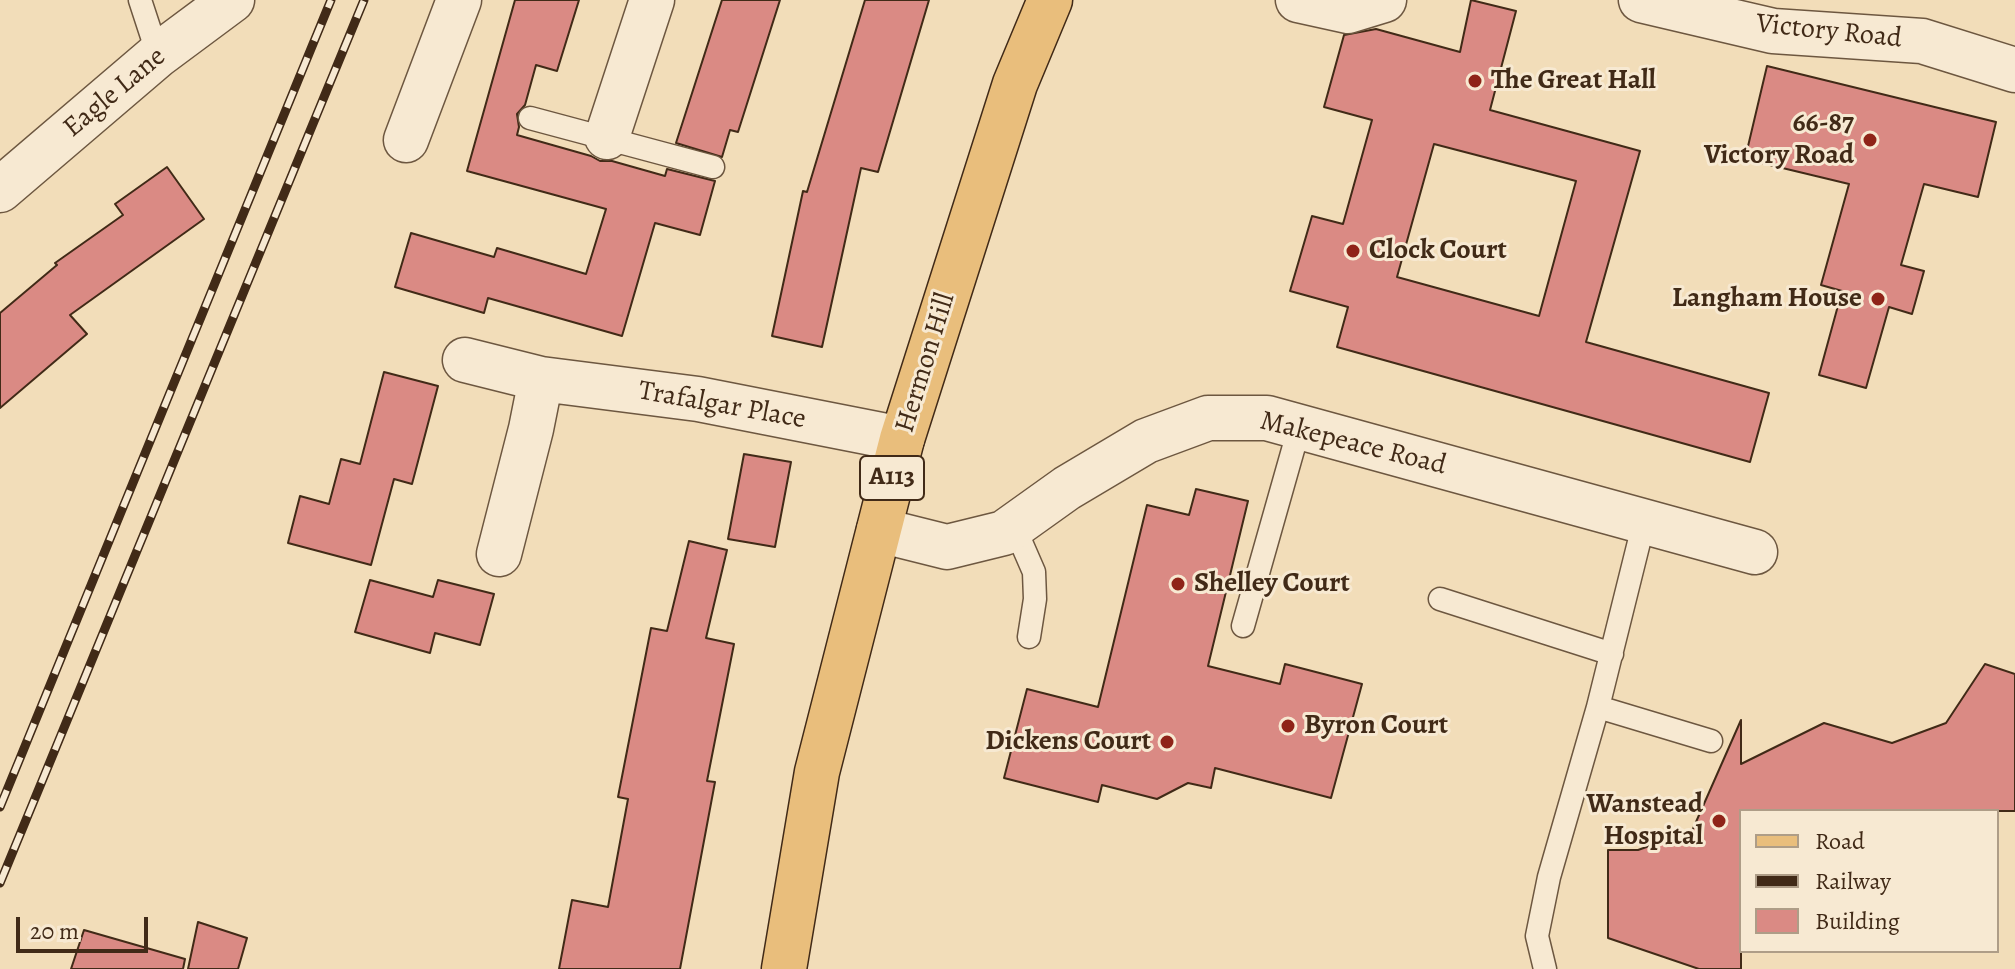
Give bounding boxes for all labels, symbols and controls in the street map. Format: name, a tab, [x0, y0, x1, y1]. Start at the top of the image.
street label: Victory Road	[1754, 8, 1904, 56]
street label: Eagle Lane	[57, 41, 173, 145]
place label: The Great Hall	[1491, 64, 1656, 98]
marker: The Great Hall	[1466, 72, 1484, 90]
place label: 66-87 Victory Road	[1704, 107, 1854, 173]
marker: 66-87 Victory Road	[1861, 131, 1879, 149]
place label: Clock Court	[1369, 234, 1507, 268]
marker: Clock Court	[1344, 242, 1362, 260]
place label: Langham House	[1672, 282, 1862, 316]
street label: Hermon Hill	[889, 289, 963, 437]
marker: Langham House	[1869, 290, 1887, 308]
street label: Trafalgar Place	[636, 375, 808, 437]
street label: Makepeace Road	[1256, 405, 1450, 483]
road number: A113	[860, 456, 924, 500]
place label: Shelley Court	[1194, 567, 1350, 601]
marker: Shelley Court	[1169, 575, 1187, 593]
place label: Byron Court	[1304, 709, 1448, 743]
marker: Byron Court	[1279, 717, 1297, 735]
place label: Dickens Court	[985, 725, 1151, 759]
marker: Dickens Court	[1158, 733, 1176, 751]
place label: Wanstead Hospital	[1587, 788, 1703, 854]
legend	[1739, 809, 1999, 953]
marker: Wanstead Hospital	[1710, 812, 1728, 830]
text: Road	[1815, 825, 1865, 857]
text: Railway	[1815, 865, 1891, 897]
scale bar	[20, 901, 152, 951]
text: Building	[1815, 905, 1900, 937]
text: 20 m	[30, 915, 79, 947]

